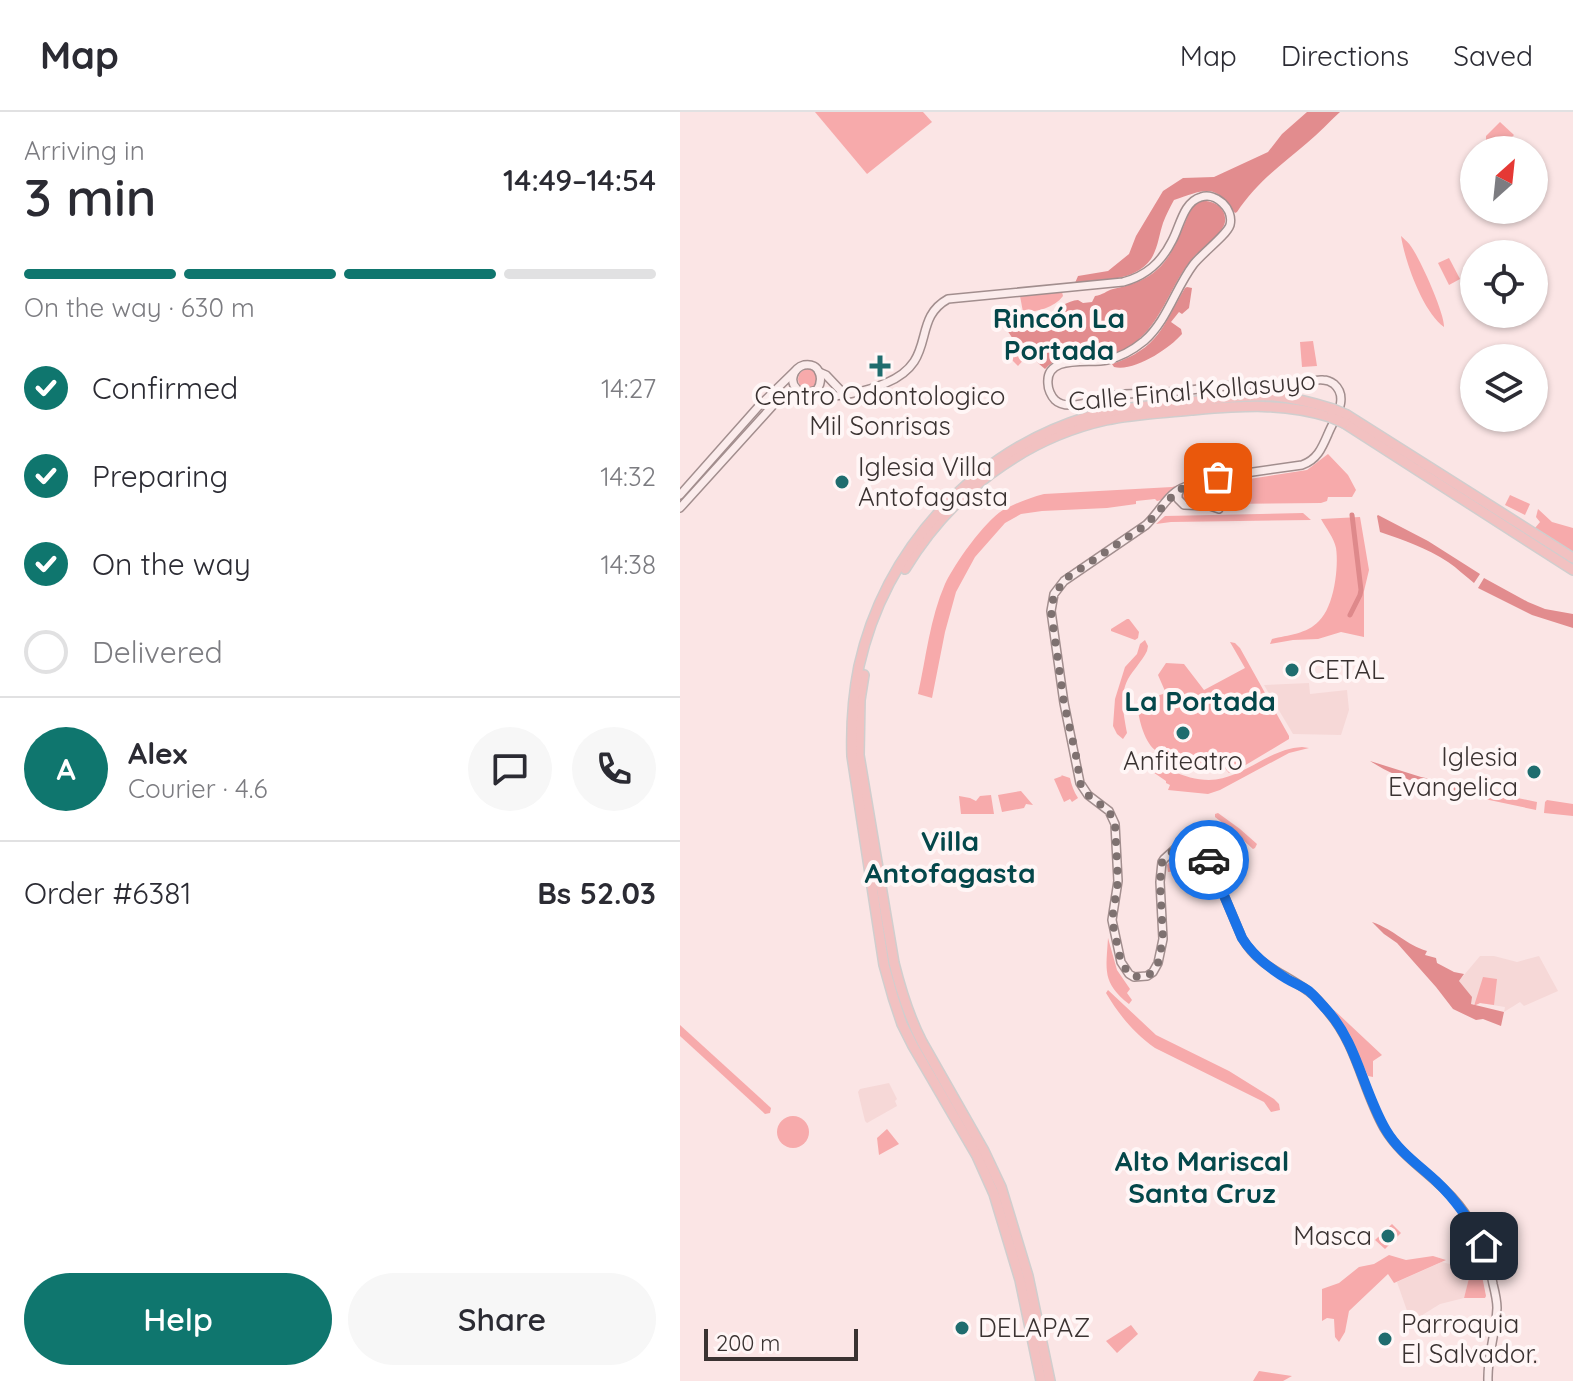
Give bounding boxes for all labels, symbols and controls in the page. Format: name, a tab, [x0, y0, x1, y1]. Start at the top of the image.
text: Map	[40, 31, 119, 79]
text: Map	[1180, 38, 1237, 73]
text: Directions	[1281, 38, 1409, 73]
text: Saved	[1453, 38, 1533, 73]
text: Arriving in	[24, 134, 145, 167]
north arrow	[1460, 136, 1548, 224]
map controls	[1460, 136, 1548, 432]
text: 14:49–14:54	[503, 161, 656, 199]
text: 3 min	[24, 164, 157, 229]
button: locate	[1460, 240, 1548, 328]
text: On the way · 630 m	[24, 291, 255, 324]
district label: Rincón La Portada	[993, 300, 1125, 367]
button: layers	[1460, 344, 1548, 432]
marker: Centro Odontologico Mil Sonrisas	[869, 355, 891, 377]
street label: Calle Final Kollasuyo	[1067, 363, 1317, 418]
icon: check	[24, 366, 68, 410]
text: Confirmed	[92, 369, 238, 407]
text: 14:27	[601, 372, 656, 405]
place label: Centro Odontologico Mil Sonrisas	[754, 379, 1006, 442]
pin	[1184, 443, 1252, 511]
place label: Iglesia Villa Antofagasta	[858, 450, 1008, 513]
icon: check	[24, 454, 68, 498]
icon: bag	[1196, 455, 1240, 499]
text: Preparing	[92, 457, 228, 495]
text: 14:32	[600, 460, 656, 493]
marker: Iglesia Villa Antofagasta	[833, 473, 851, 491]
icon: check	[24, 542, 68, 586]
text: On the way	[92, 545, 251, 583]
text: 14:38	[601, 548, 656, 581]
text: Delivered	[92, 633, 223, 671]
place label: CETAL	[1308, 653, 1385, 686]
marker: CETAL	[1283, 661, 1301, 679]
district label: La Portada	[1124, 683, 1276, 718]
marker: Anfiteatro	[1174, 724, 1192, 742]
button: chat	[468, 727, 552, 811]
button: phone	[572, 727, 656, 811]
text: Alex	[128, 734, 187, 772]
place label: Iglesia Evangelica	[1388, 740, 1518, 803]
place label: Anfiteatro	[1123, 744, 1243, 777]
text: A	[56, 750, 76, 788]
marker: Iglesia Evangelica	[1525, 763, 1543, 781]
text: Courier · 4.6	[128, 772, 267, 805]
courier	[1169, 820, 1249, 900]
district label: Villa Antofagasta	[864, 823, 1036, 890]
icon: car	[1187, 838, 1231, 882]
text: Order #6381	[24, 874, 192, 912]
text: Bs 52.03	[537, 874, 656, 912]
district label: Alto Mariscal Santa Cruz	[1115, 1143, 1289, 1210]
pin	[1450, 1212, 1518, 1280]
place label: Masca	[1293, 1219, 1372, 1252]
icon: home	[1462, 1224, 1506, 1268]
marker: Masca	[1379, 1227, 1397, 1245]
button: Help	[24, 1273, 332, 1365]
button: Share	[348, 1273, 656, 1365]
place label: Parroquia El Salvador.	[1401, 1307, 1537, 1370]
place label: DELAPAZ	[978, 1311, 1090, 1344]
marker: DELAPAZ	[953, 1319, 971, 1337]
scale bar	[704, 1325, 858, 1361]
text: 200 m	[716, 1329, 780, 1357]
marker: Parroquia El Salvador.	[1376, 1330, 1394, 1348]

